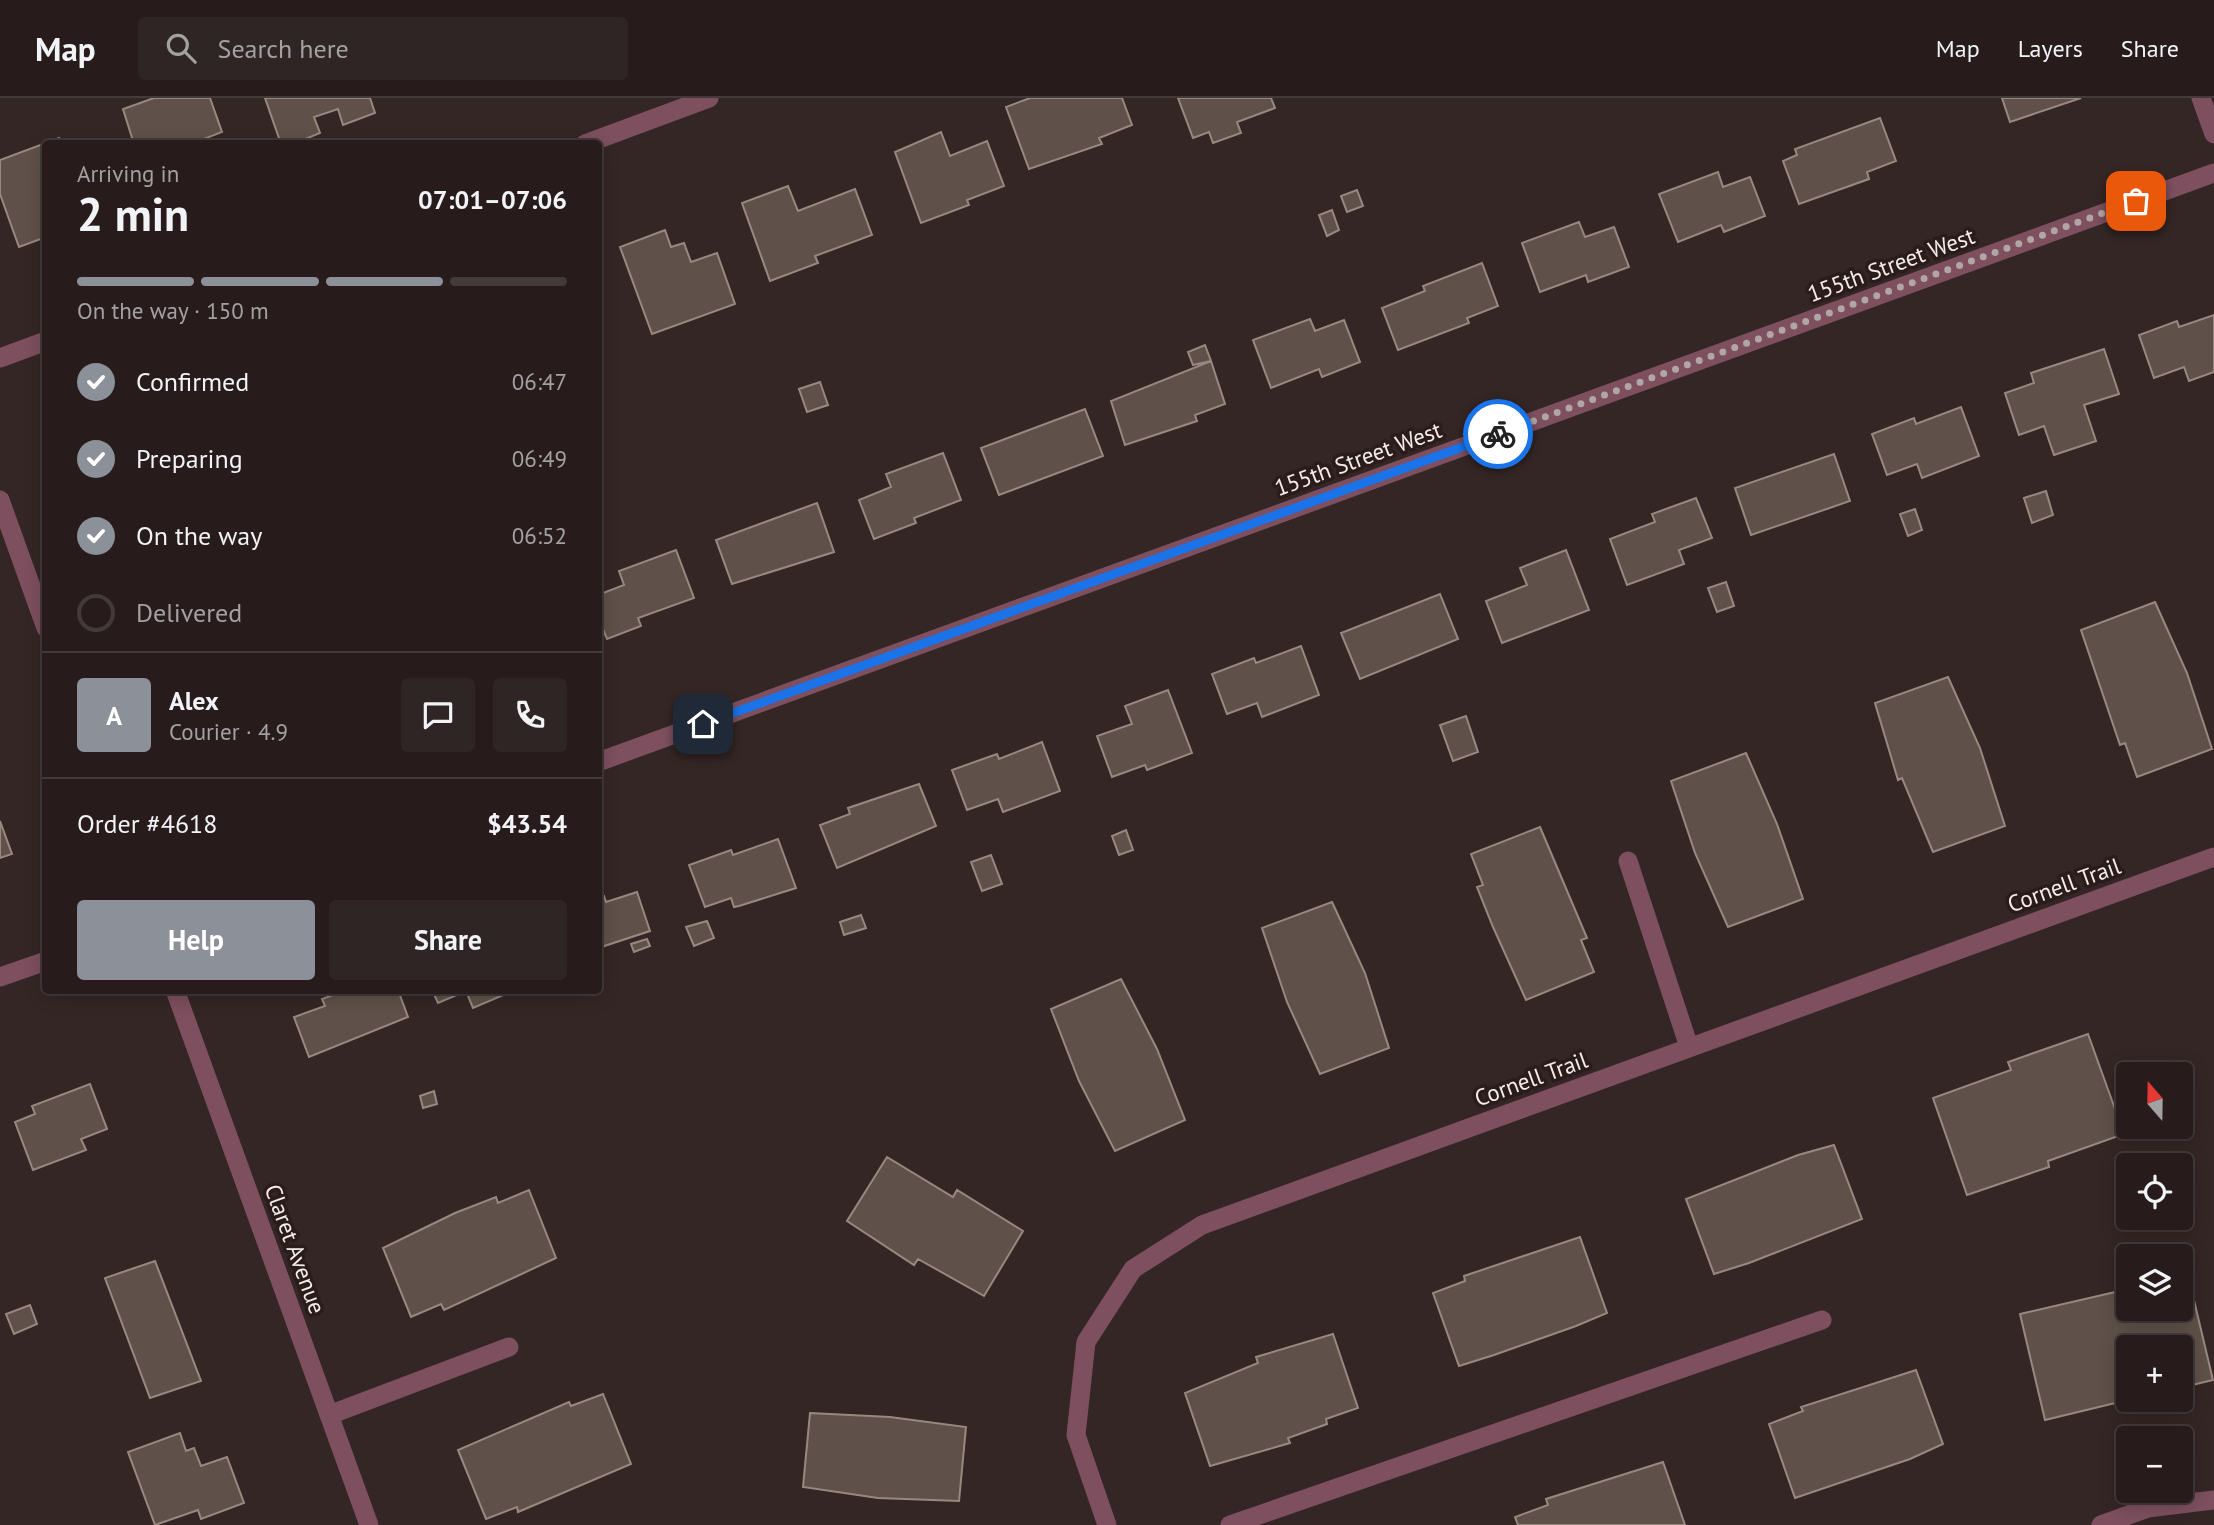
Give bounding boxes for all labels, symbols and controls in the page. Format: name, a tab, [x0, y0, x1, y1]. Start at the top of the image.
search box	[138, 17, 628, 80]
text: Map	[35, 27, 96, 70]
icon: search	[162, 29, 200, 67]
text: Search here	[218, 32, 349, 65]
text: Map	[1936, 33, 1980, 64]
text: Layers	[2018, 33, 2083, 64]
text: Share	[2121, 33, 2179, 64]
text: Arriving in	[77, 159, 179, 188]
pin	[2106, 171, 2166, 231]
icon: bag	[2117, 182, 2155, 220]
text: 07:01–07:06	[418, 183, 567, 216]
text: 2 min	[77, 184, 189, 244]
street label: 155th Street West	[1803, 221, 1979, 308]
text: On the way · 150 m	[77, 296, 269, 325]
icon: check	[77, 363, 115, 401]
text: Confirmed	[136, 365, 249, 398]
text: 06:47	[512, 367, 567, 396]
courier	[1463, 399, 1533, 469]
street label: 155th Street West	[1270, 415, 1446, 502]
icon: bike	[1479, 415, 1517, 453]
icon: check	[77, 440, 115, 478]
text: Preparing	[136, 442, 243, 475]
text: 06:49	[512, 444, 567, 473]
icon: check	[77, 517, 115, 555]
text: On the way	[136, 519, 262, 552]
text: 06:52	[512, 521, 567, 550]
text: Delivered	[136, 596, 242, 629]
button: chat	[401, 678, 475, 752]
button: phone	[493, 678, 567, 752]
text: Alex	[169, 684, 219, 717]
pin	[673, 694, 733, 754]
text: A	[106, 699, 122, 732]
icon: home	[684, 705, 722, 743]
text: Courier · 4.9	[169, 717, 288, 746]
text: Order #4618	[77, 807, 217, 840]
text: $43.54	[487, 807, 567, 840]
street label: Cornell Trail	[2003, 851, 2125, 918]
button: Help	[77, 900, 315, 980]
button: Share	[329, 900, 567, 980]
street label: Cornell Trail	[1470, 1045, 1592, 1112]
north arrow	[2116, 1062, 2193, 1139]
map controls	[2116, 1062, 2193, 1503]
button: locate	[2116, 1153, 2193, 1230]
street label: Claret Avenue	[259, 1180, 332, 1318]
button: layers	[2116, 1244, 2193, 1321]
button: +	[2116, 1335, 2193, 1412]
button: −	[2116, 1426, 2193, 1503]

